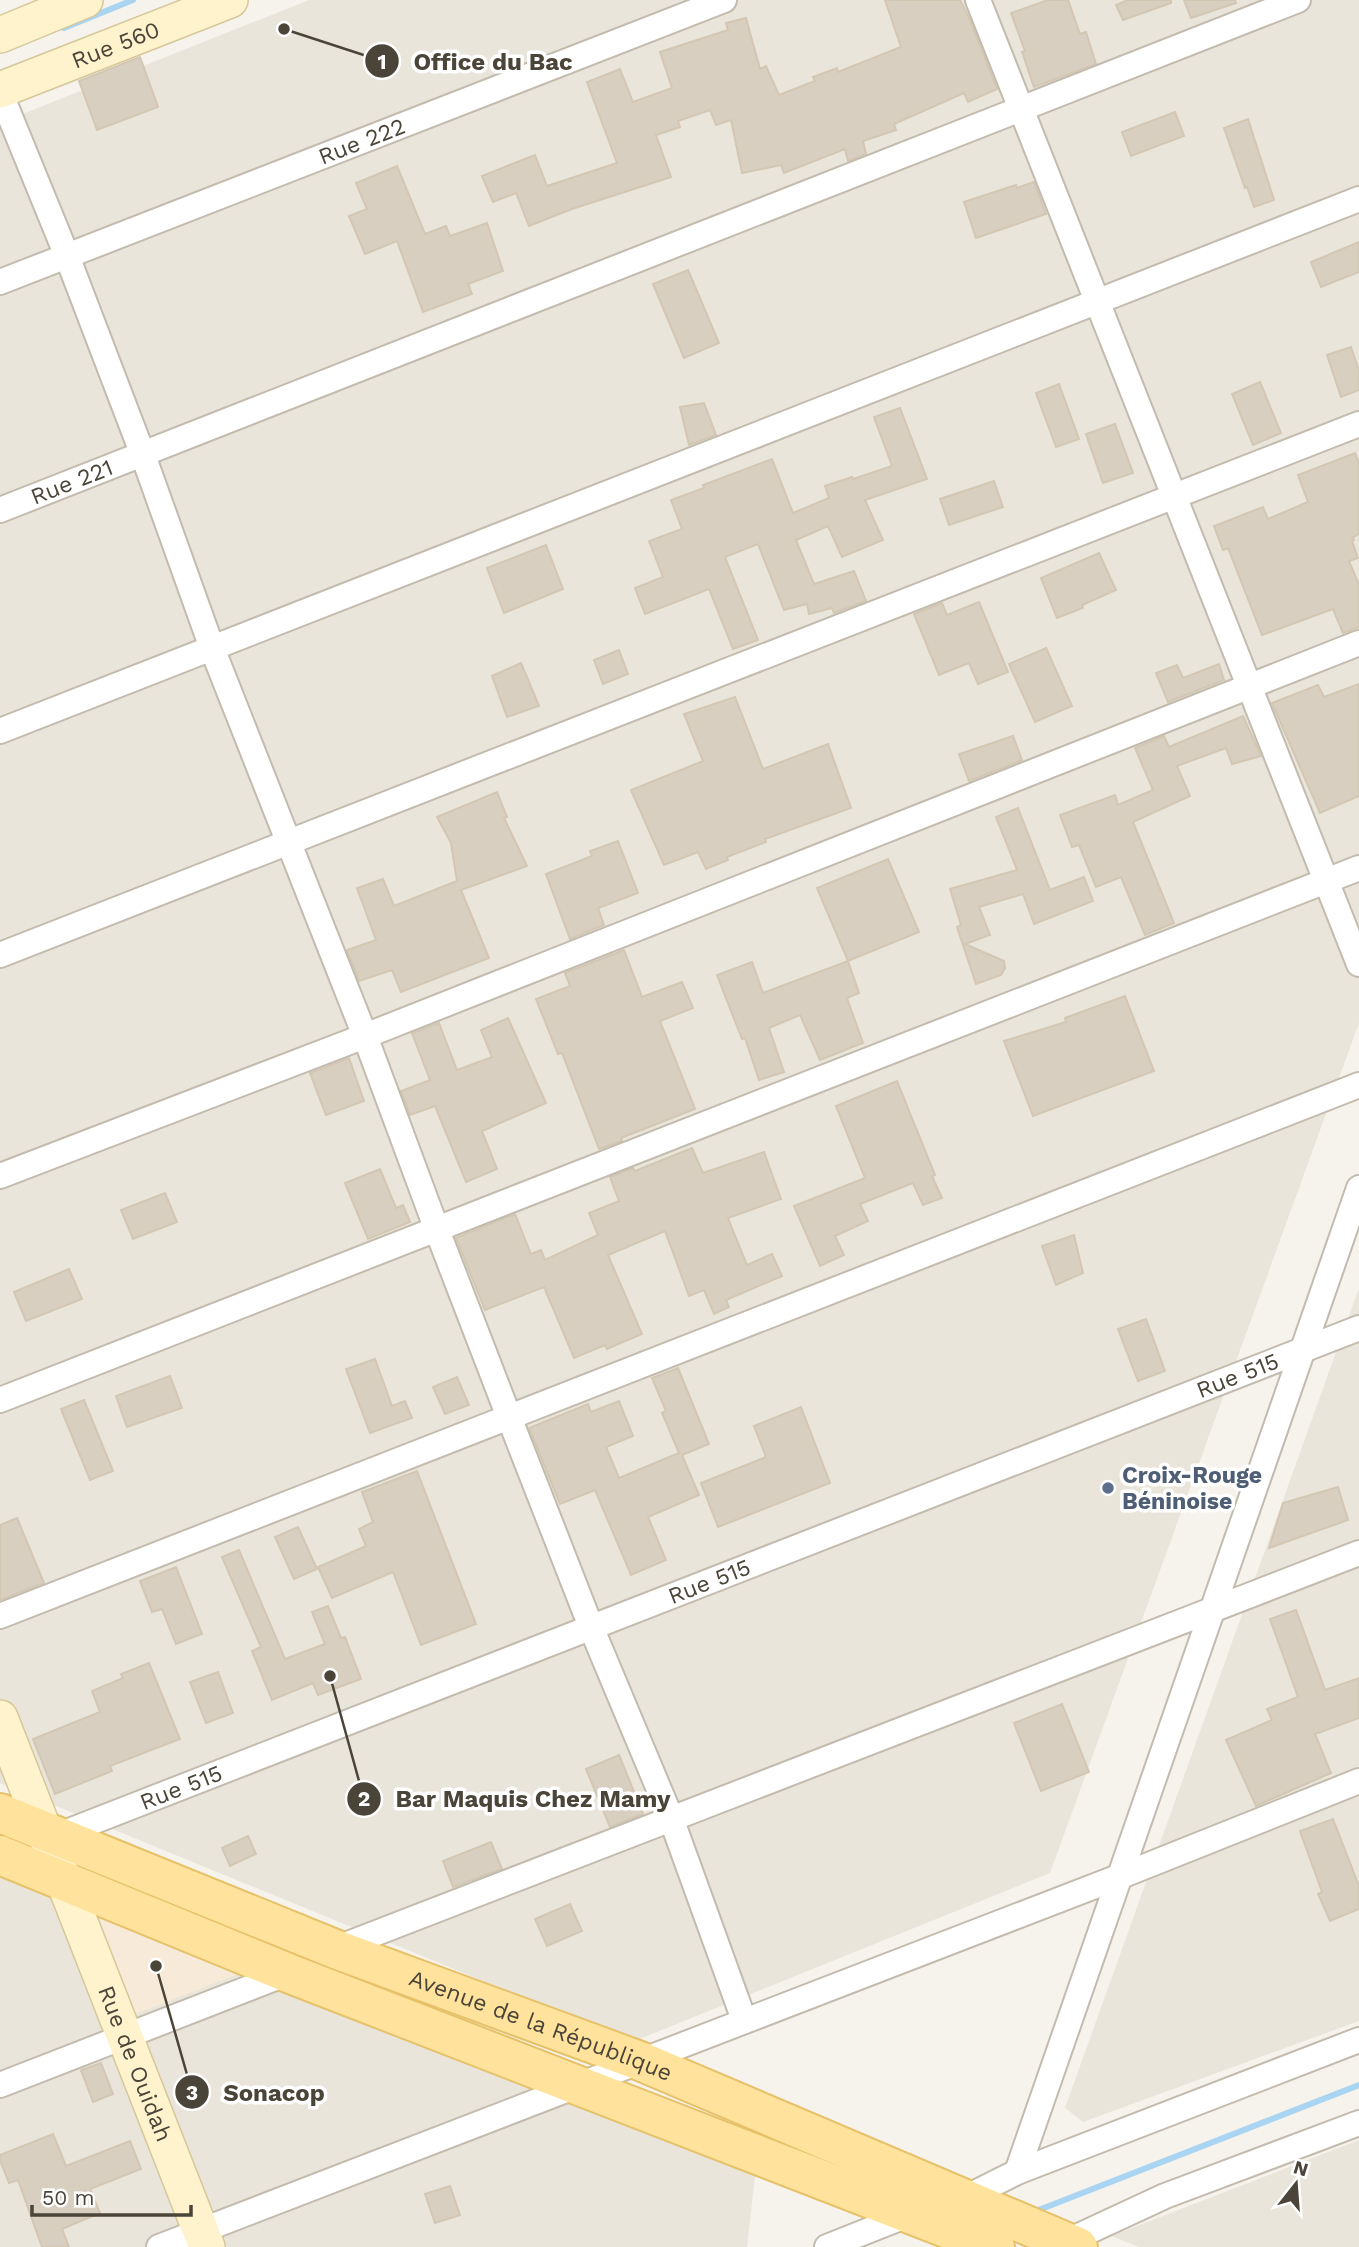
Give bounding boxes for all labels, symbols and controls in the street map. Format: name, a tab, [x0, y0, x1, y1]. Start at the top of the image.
street label: Rue 560	[68, 15, 163, 74]
callout: Office du Bac	[364, 39, 586, 84]
text: Office du Bac	[413, 48, 573, 76]
text: 1	[377, 49, 387, 74]
street label: Rue 222	[314, 112, 409, 170]
street label: Rue 221	[27, 454, 117, 510]
street label: Rue 515	[1193, 1347, 1283, 1404]
place label: Croix-Rouge Béninoise	[1122, 1462, 1262, 1515]
marker: Croix-Rouge Béninoise	[1100, 1480, 1116, 1496]
street label: Rue 515	[664, 1553, 754, 1610]
street label: Rue 515	[136, 1759, 226, 1816]
callout: Bar Maquis Chez Mamy	[347, 1776, 685, 1821]
text: Bar Maquis Chez Mamy	[396, 1785, 671, 1813]
text: 2	[358, 1786, 370, 1811]
street label: Avenue de la République	[406, 1964, 676, 2087]
street label: Rue de Ouidah	[93, 1982, 178, 2145]
callout: Sonacop	[174, 2070, 339, 2115]
text: Sonacop	[223, 2079, 325, 2107]
text: 3	[186, 2080, 198, 2105]
north arrow	[1261, 2149, 1331, 2219]
text: N	[1291, 2155, 1311, 2181]
scale bar	[32, 2174, 191, 2218]
text: 50 m	[42, 2185, 94, 2210]

